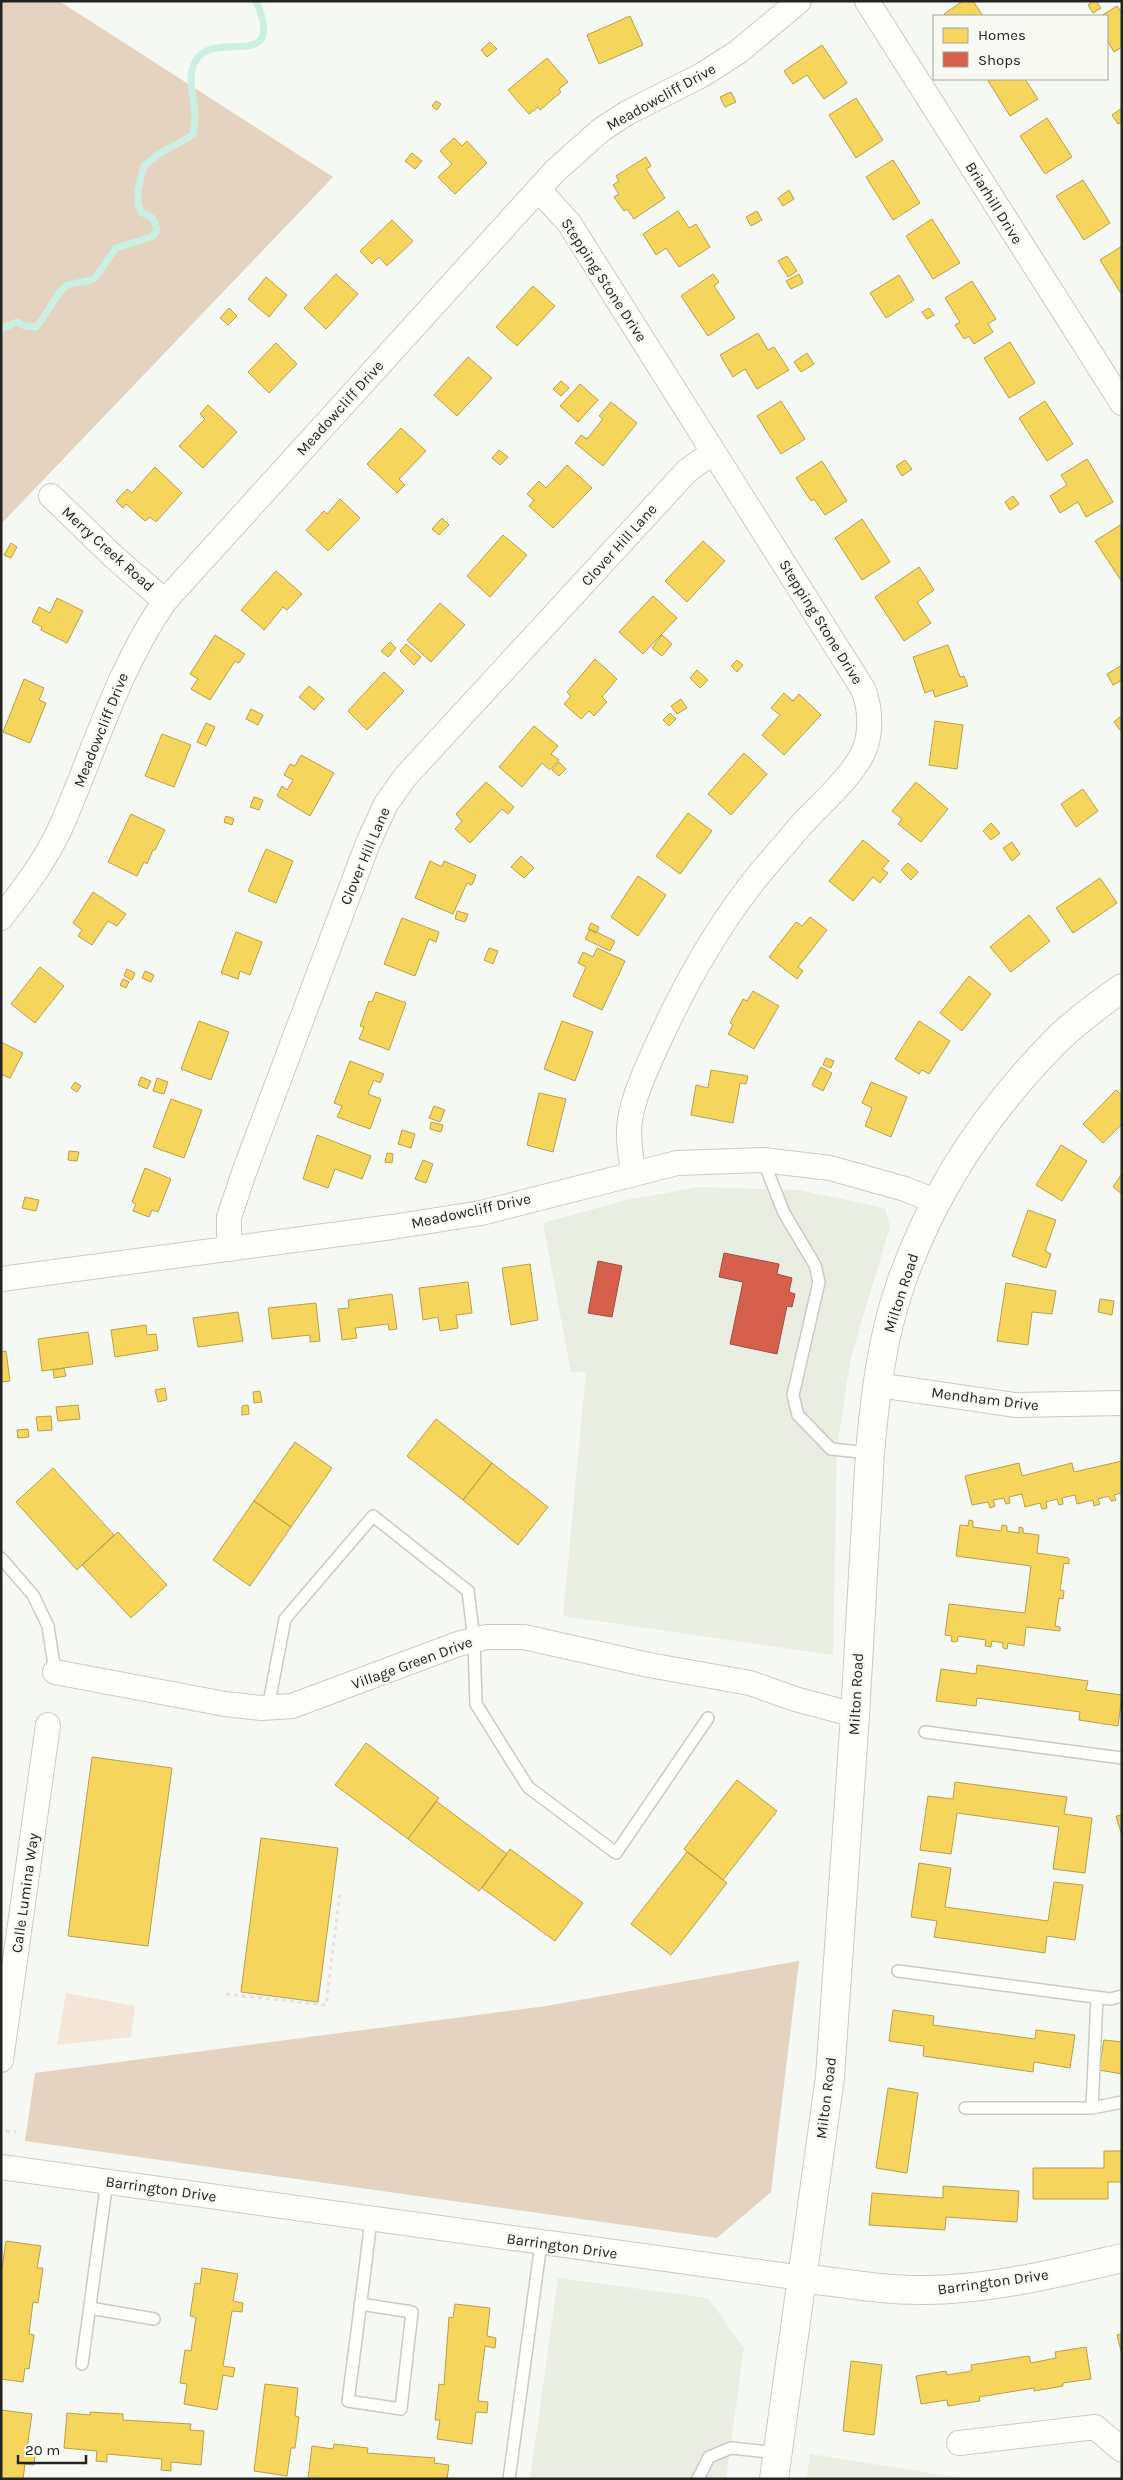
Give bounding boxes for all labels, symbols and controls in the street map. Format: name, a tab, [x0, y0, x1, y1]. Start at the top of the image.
legend	[933, 15, 1108, 80]
text: Homes	[978, 26, 1026, 44]
text: Shops	[978, 51, 1021, 69]
street label: Meadowcliff Drive	[603, 60, 719, 134]
street label: Briarhill Drive	[962, 159, 1026, 247]
street label: Stepping Stone Drive	[557, 215, 651, 345]
street label: Meadowcliff Drive	[293, 357, 387, 459]
street label: Clover Hill Lane	[577, 500, 661, 590]
street label: Merry Creek Road	[58, 503, 158, 595]
street label: Stepping Stone Drive	[775, 556, 867, 688]
street label: Meadowcliff Drive	[70, 670, 132, 790]
street label: Clover Hill Lane	[336, 804, 394, 908]
street label: Meadowcliff Drive	[410, 1190, 532, 1232]
street label: Milton Road	[880, 1251, 922, 1335]
street label: Mendham Drive	[930, 1383, 1040, 1415]
street label: Village Green Drive	[349, 1633, 475, 1693]
street label: Milton Road	[845, 1652, 867, 1736]
street label: Calle Lumina Way	[8, 1832, 42, 1954]
street label: Milton Road	[812, 2056, 840, 2140]
street label: Barrington Drive	[104, 2172, 218, 2206]
street label: Barrington Drive	[505, 2229, 619, 2263]
street label: Barrington Drive	[936, 2265, 1050, 2299]
scale bar	[18, 2432, 85, 2464]
text: 20 m	[25, 2441, 60, 2459]

